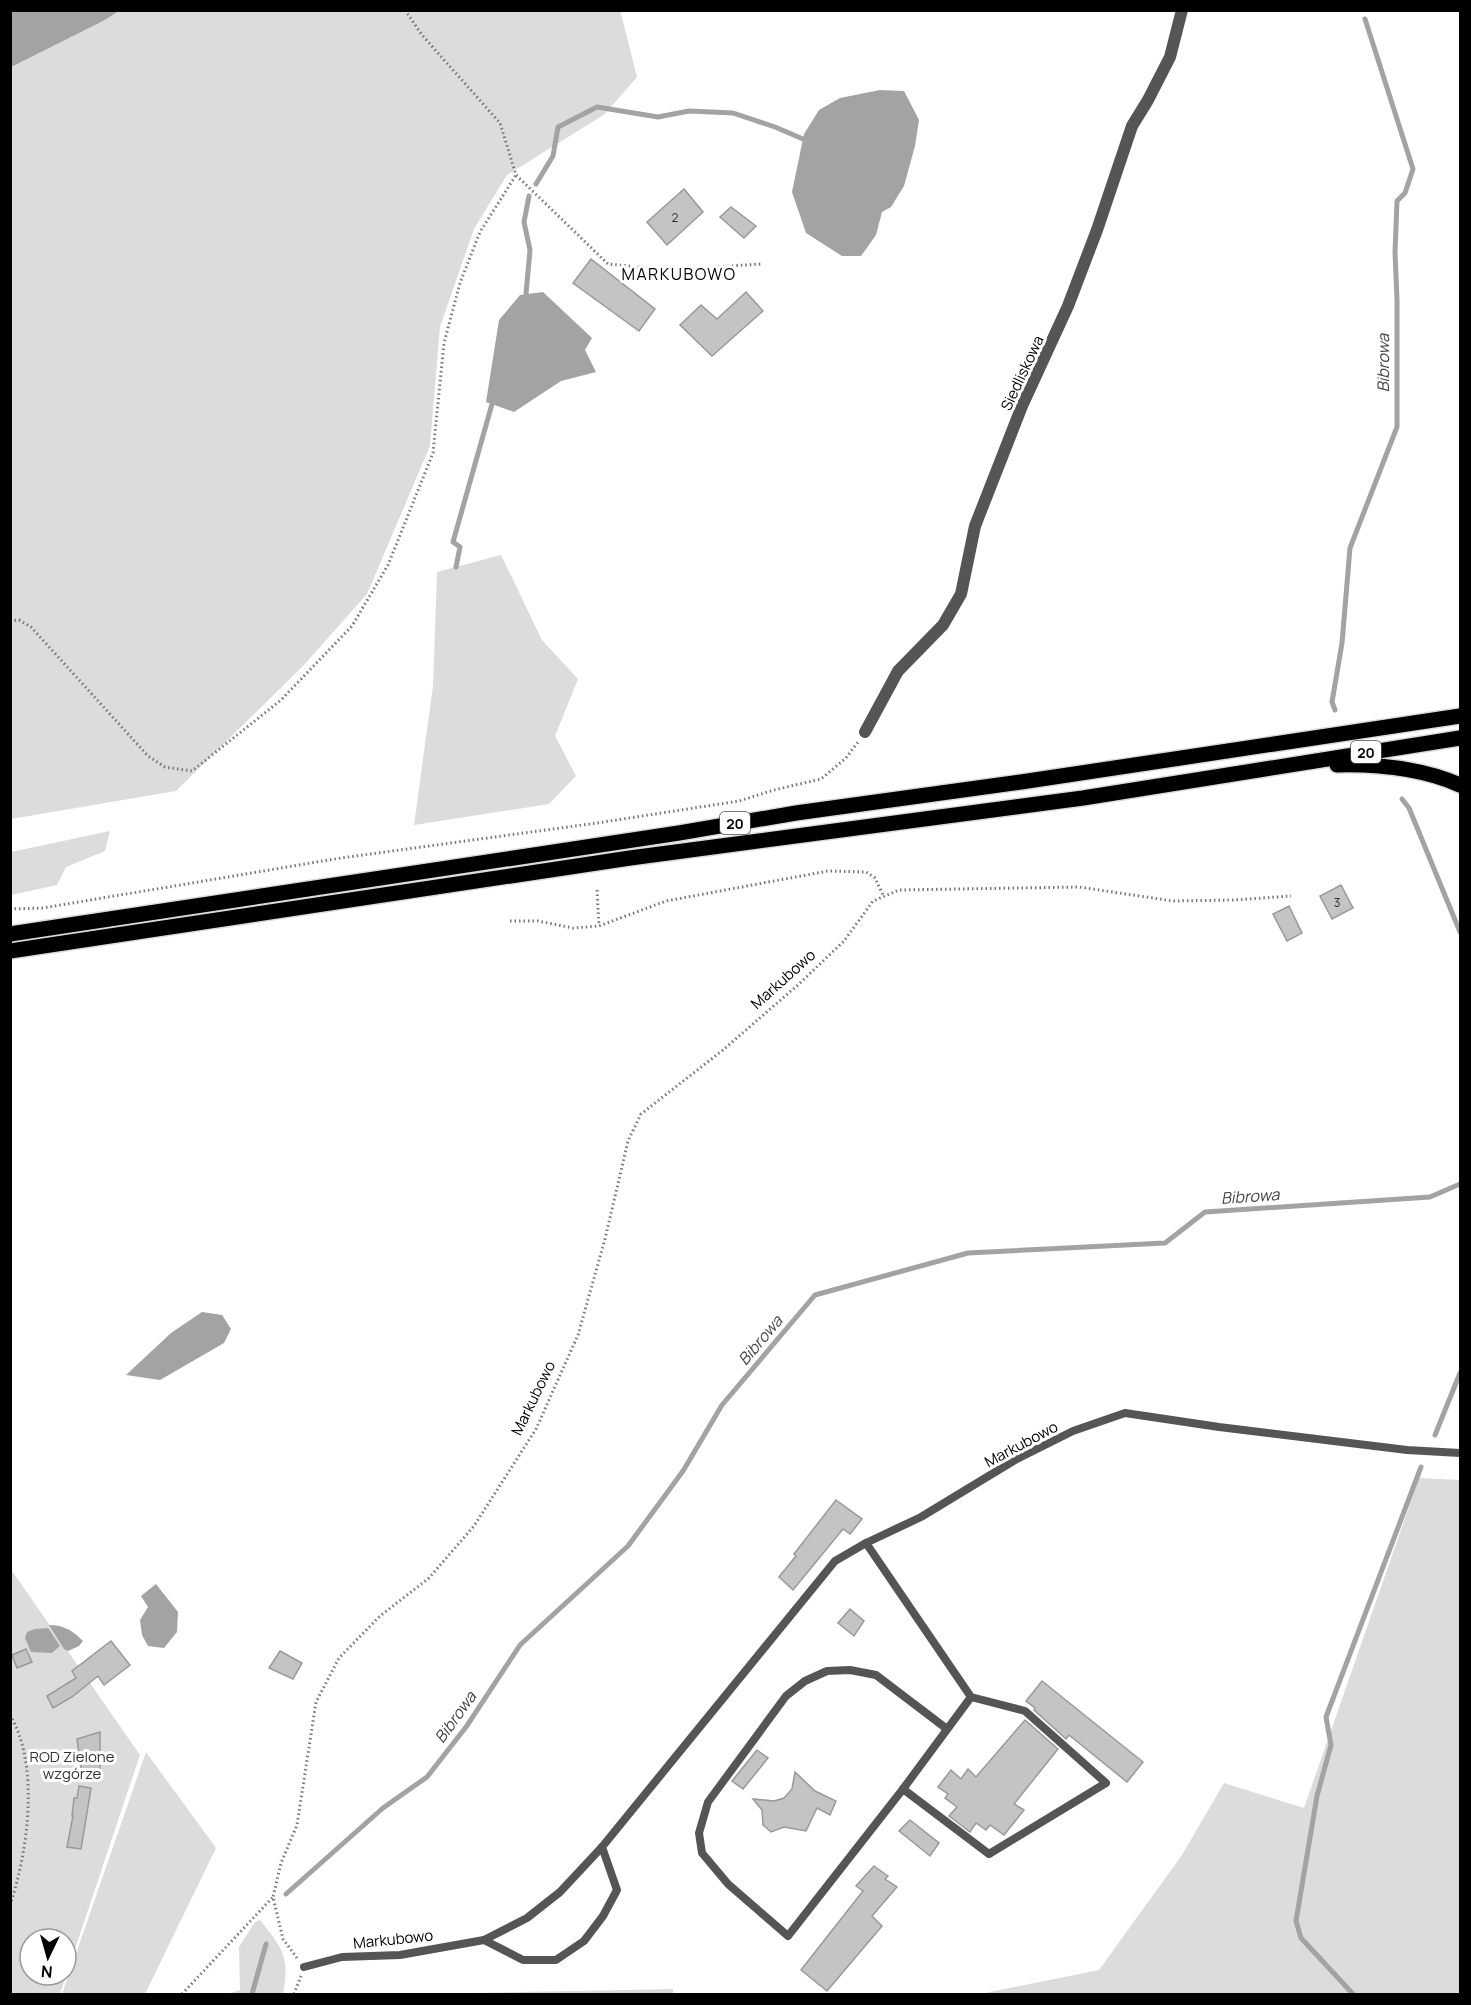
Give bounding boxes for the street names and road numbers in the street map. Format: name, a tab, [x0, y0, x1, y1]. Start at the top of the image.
street label: Siedliskowa	[995, 332, 1049, 414]
road number: 20	[1351, 741, 1381, 763]
road number: 20	[720, 812, 750, 834]
street label: Markubowo	[746, 944, 820, 1014]
street label: Markubowo	[506, 1357, 560, 1439]
street label: Markubowo	[981, 1416, 1061, 1472]
street label: Markubowo	[352, 1924, 434, 1954]

